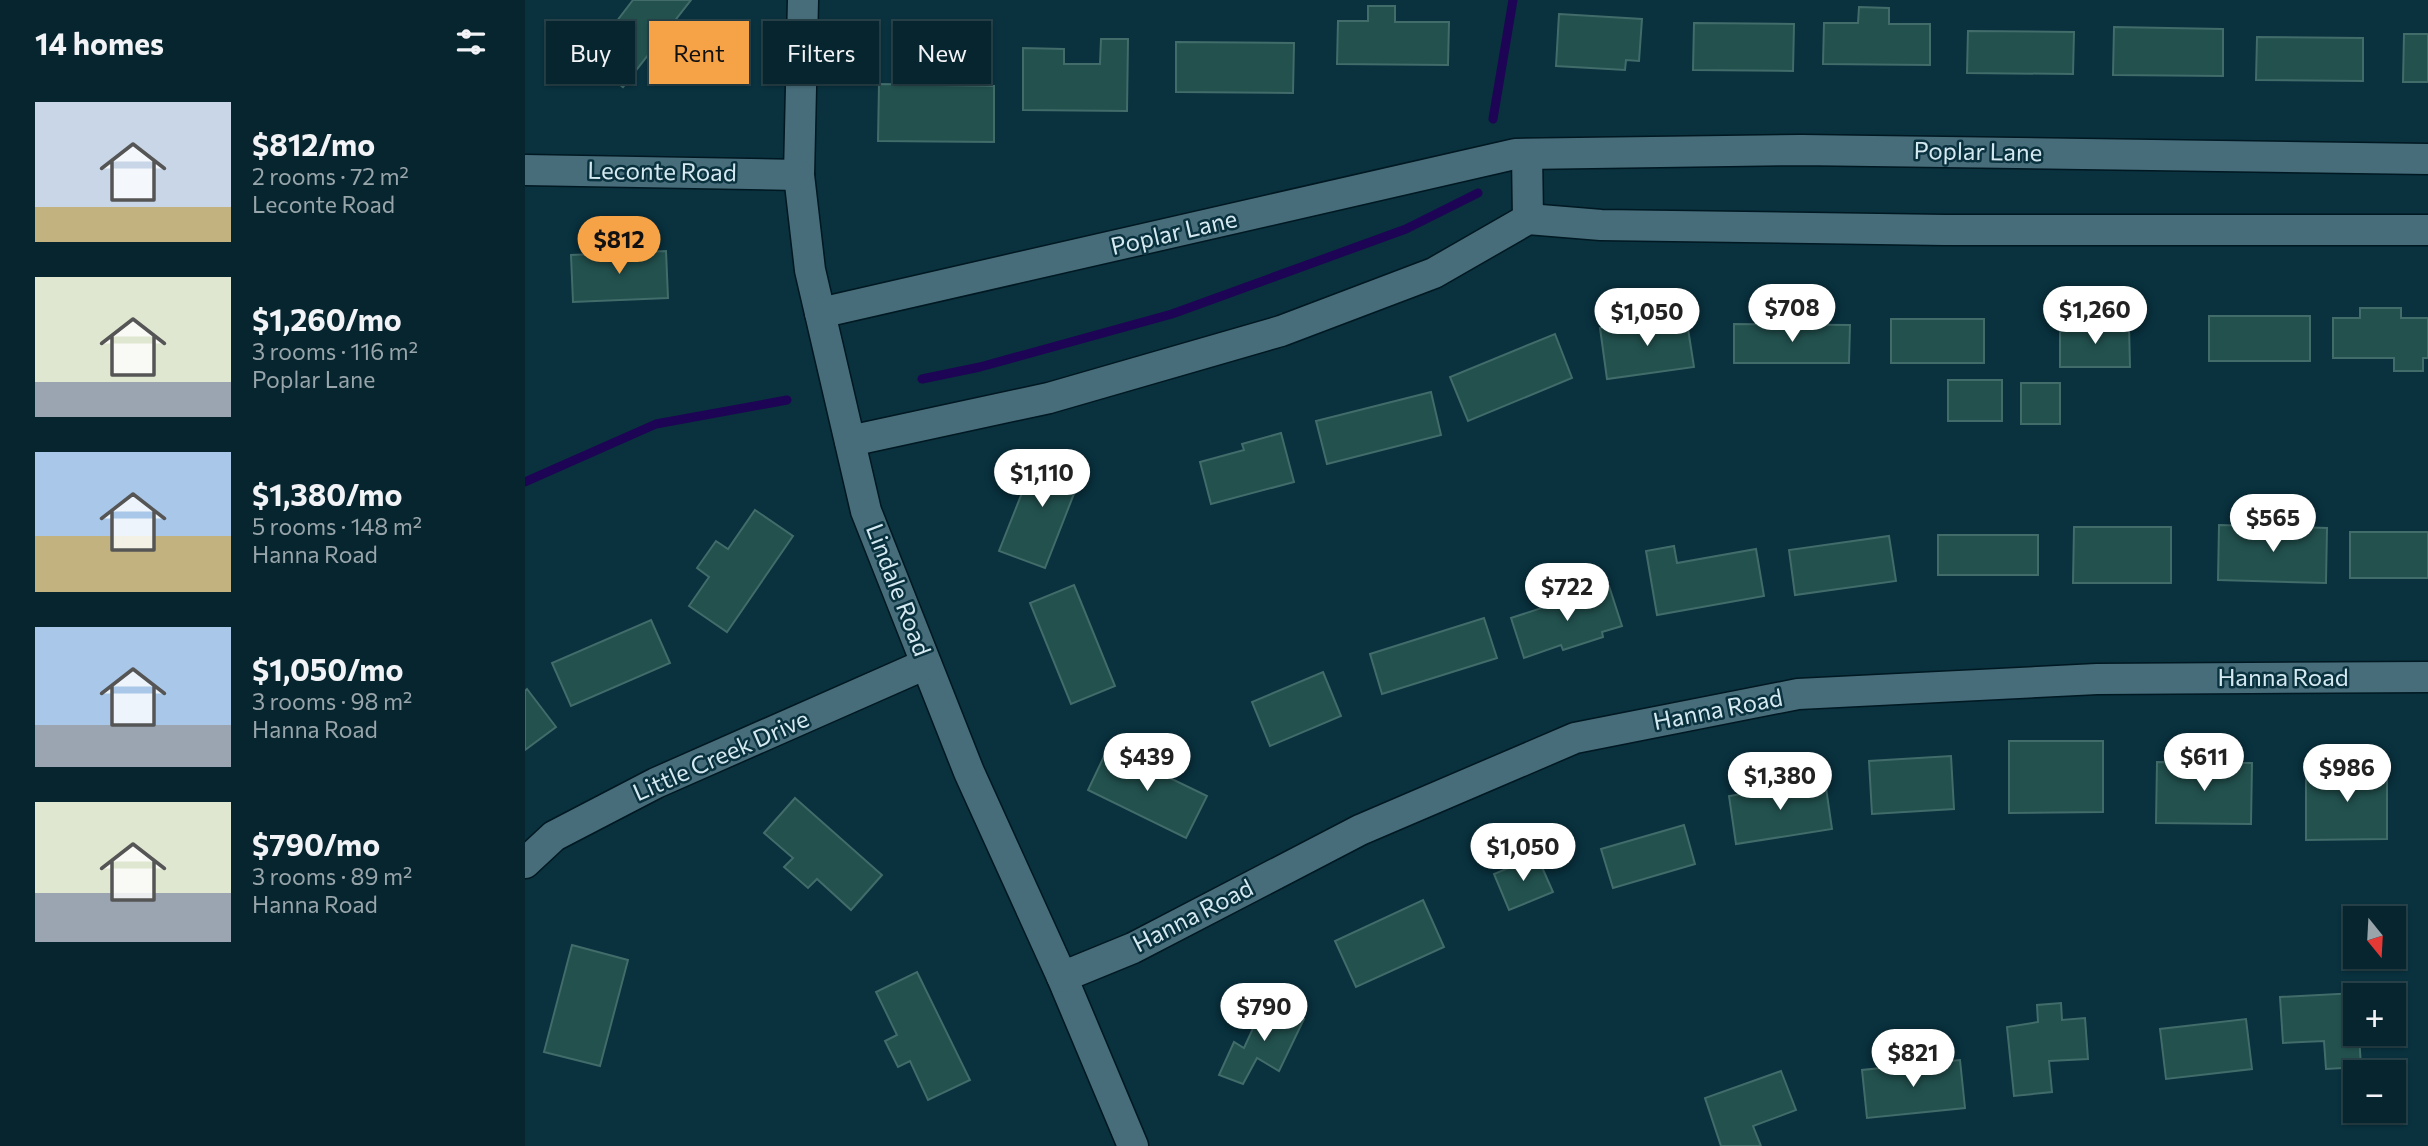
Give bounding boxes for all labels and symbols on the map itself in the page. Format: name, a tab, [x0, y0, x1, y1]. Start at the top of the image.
street label: Poplar Lane	[1913, 135, 2043, 166]
street label: Leconte Road	[587, 155, 737, 186]
street label: Poplar Lane	[1108, 203, 1240, 260]
pin: $812	[578, 216, 660, 276]
pin: $708	[1751, 284, 1833, 344]
pin: $1,260	[2038, 286, 2152, 346]
pin: $1,050	[1590, 288, 1704, 348]
pin: $1,110	[985, 449, 1099, 509]
pin: $565	[2232, 494, 2314, 554]
street label: Lindale Road	[861, 519, 938, 660]
pin: $722	[1526, 564, 1608, 623]
street label: Hanna Road	[2217, 662, 2349, 691]
street label: Hanna Road	[1651, 682, 1785, 735]
street label: Little Creek Drive	[628, 703, 813, 806]
pin: $439	[1106, 734, 1188, 793]
pin: $611	[2163, 734, 2245, 793]
pin: $986	[2306, 744, 2388, 804]
pin: $1,380	[1723, 752, 1837, 812]
pin: $1,050	[1466, 824, 1580, 883]
street label: Hanna Road	[1127, 872, 1257, 957]
north arrow	[2343, 906, 2406, 970]
pin: $790	[1223, 984, 1305, 1043]
pin: $821	[1872, 1030, 1954, 1089]

